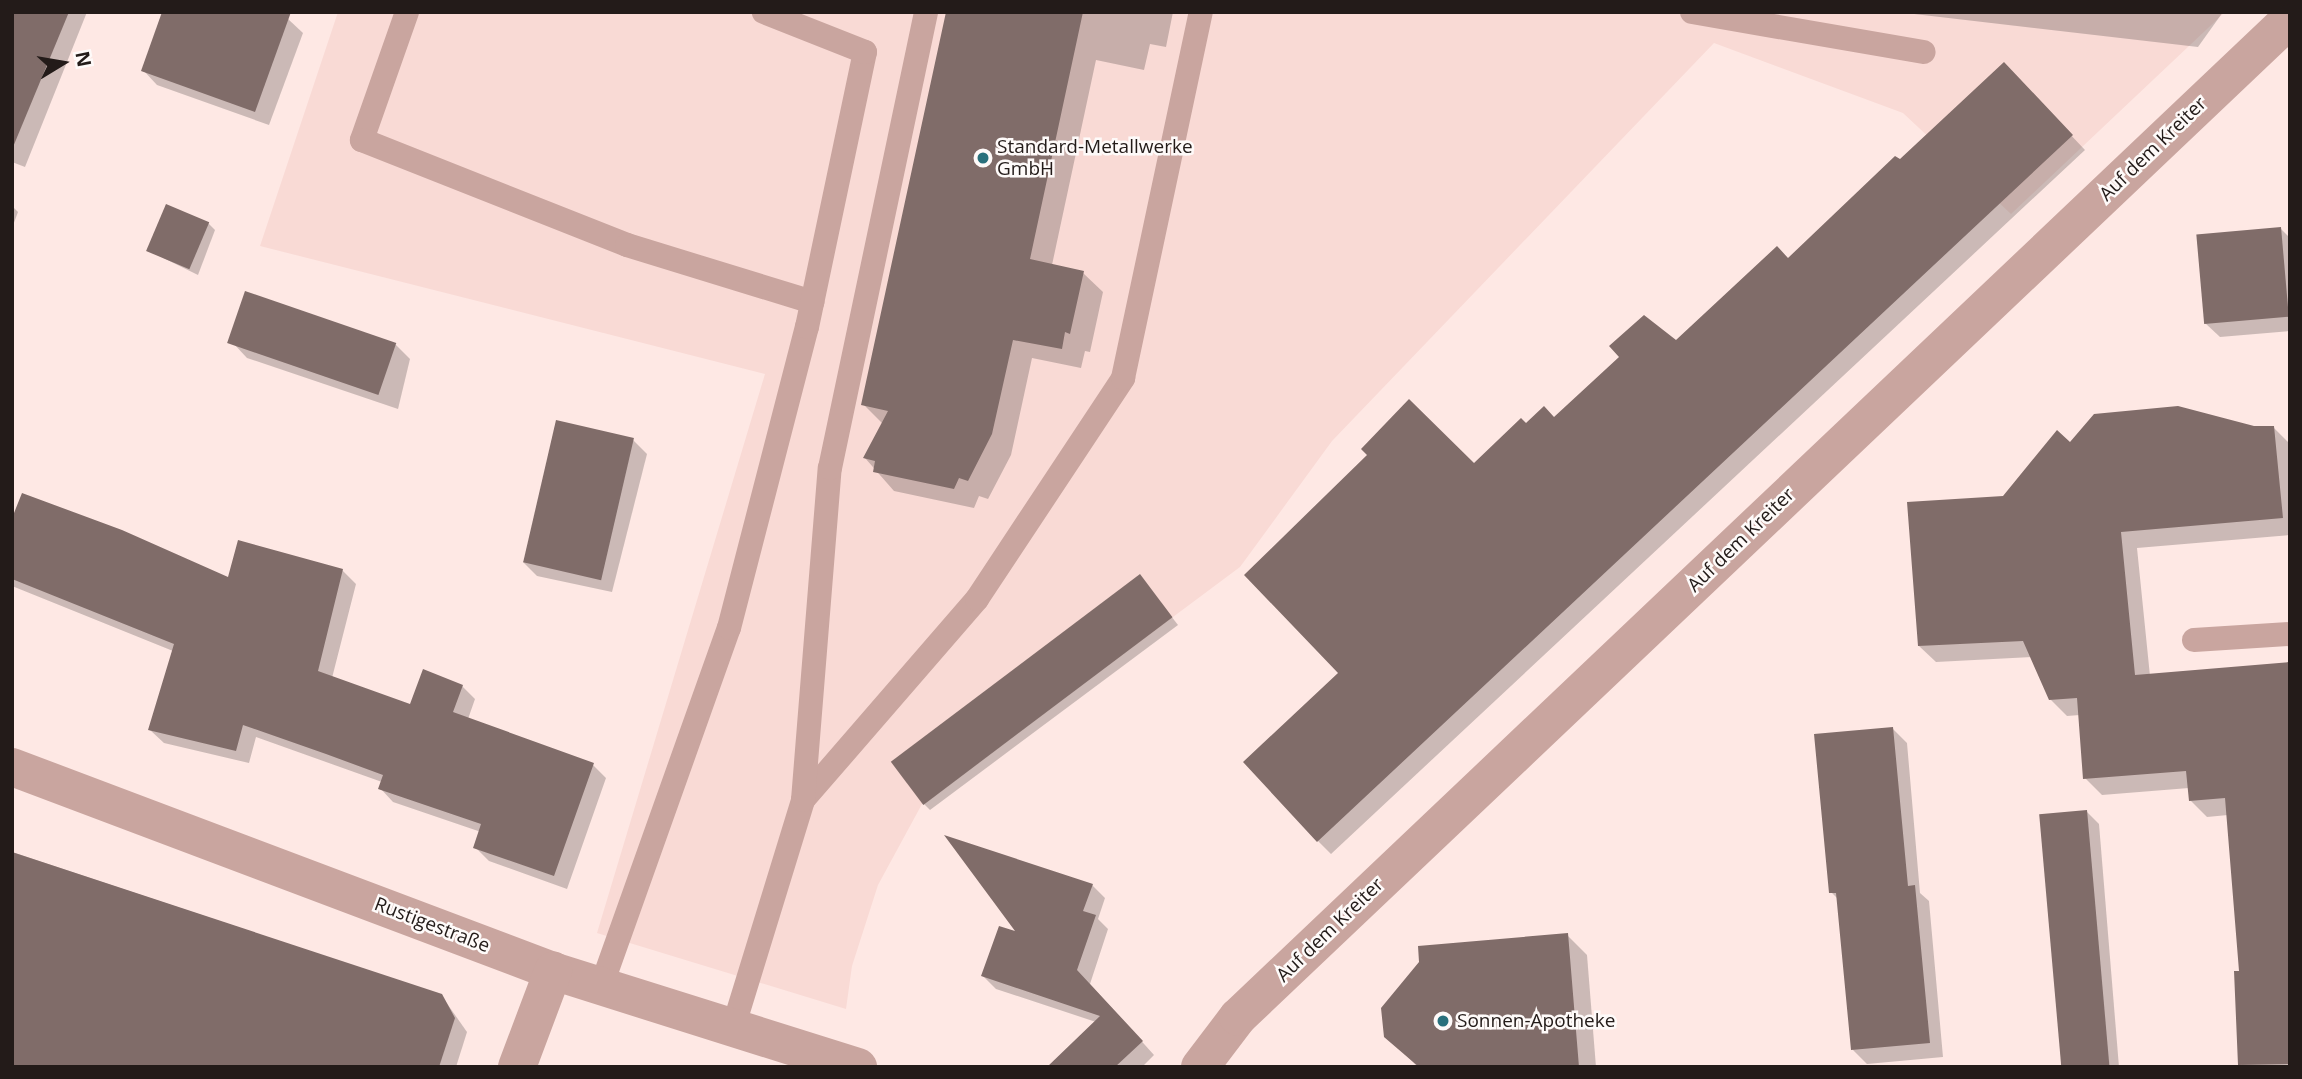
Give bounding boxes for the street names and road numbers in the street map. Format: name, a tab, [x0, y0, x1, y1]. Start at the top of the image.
street label: Auf dem Kreiter	[2095, 92, 2211, 206]
street label: Auf dem Kreiter	[1683, 483, 1799, 597]
street label: Auf dem Kreiter	[1272, 873, 1388, 987]
street label: Rustigestraße	[371, 893, 493, 957]

